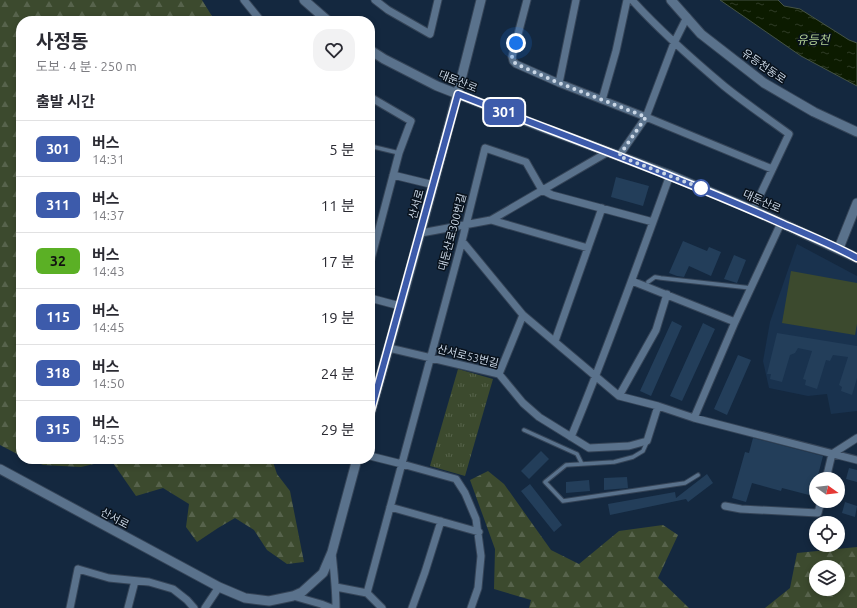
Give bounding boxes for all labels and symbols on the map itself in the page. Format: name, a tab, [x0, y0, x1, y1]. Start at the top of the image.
your location	[506, 33, 526, 53]
water label: 유등천	[796, 33, 832, 46]
street label: 유등천동로	[740, 47, 788, 85]
street label: 대둔산로	[437, 68, 479, 94]
line badge: 301	[481, 99, 527, 125]
unlabelled marker	[692, 179, 710, 197]
street label: 대둔산로	[741, 187, 783, 215]
street label: 산서로	[406, 188, 426, 220]
street label: 대둔산로300번길	[436, 192, 468, 272]
street label: 산서로53번길	[436, 343, 500, 369]
north arrow	[809, 472, 845, 508]
street label: 산서로	[99, 506, 131, 530]

